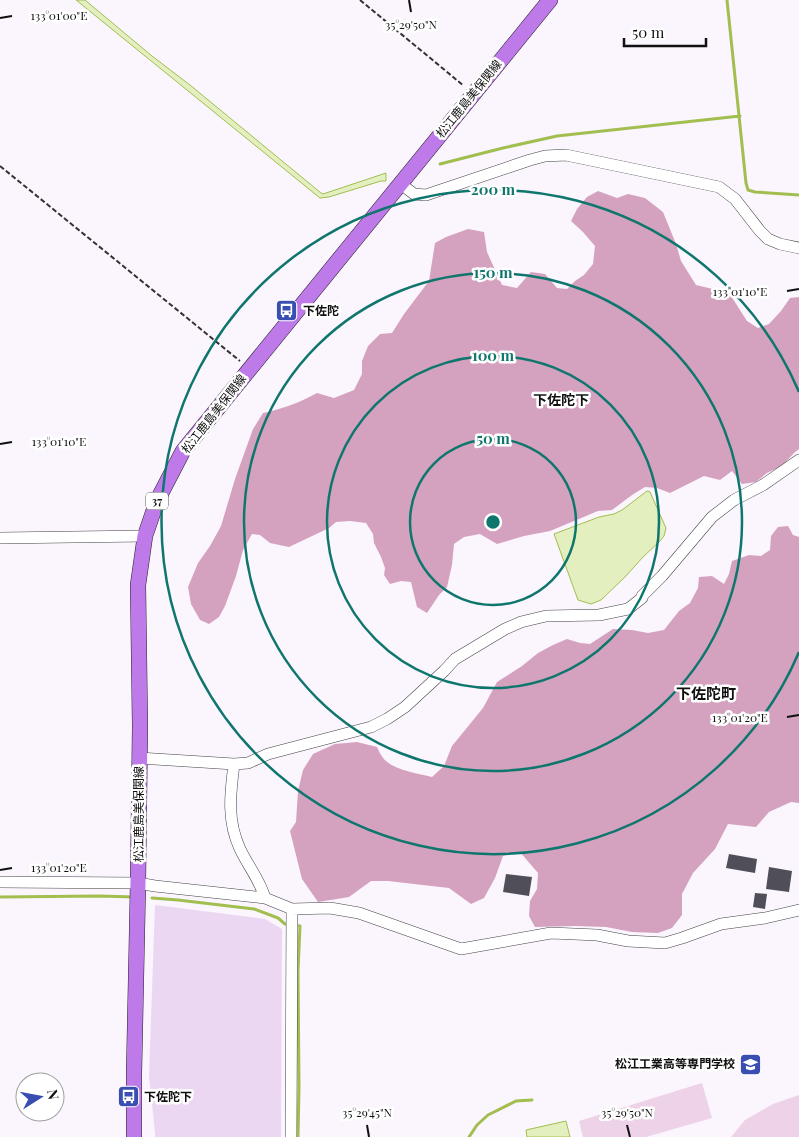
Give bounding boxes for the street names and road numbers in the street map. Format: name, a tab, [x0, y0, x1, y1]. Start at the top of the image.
street label: 松江鹿島美保関線	[432, 56, 505, 141]
street label: 松江鹿島美保関線	[177, 371, 249, 456]
road number: 37	[146, 492, 168, 510]
street label: 松江鹿島美保関線	[130, 766, 146, 862]

